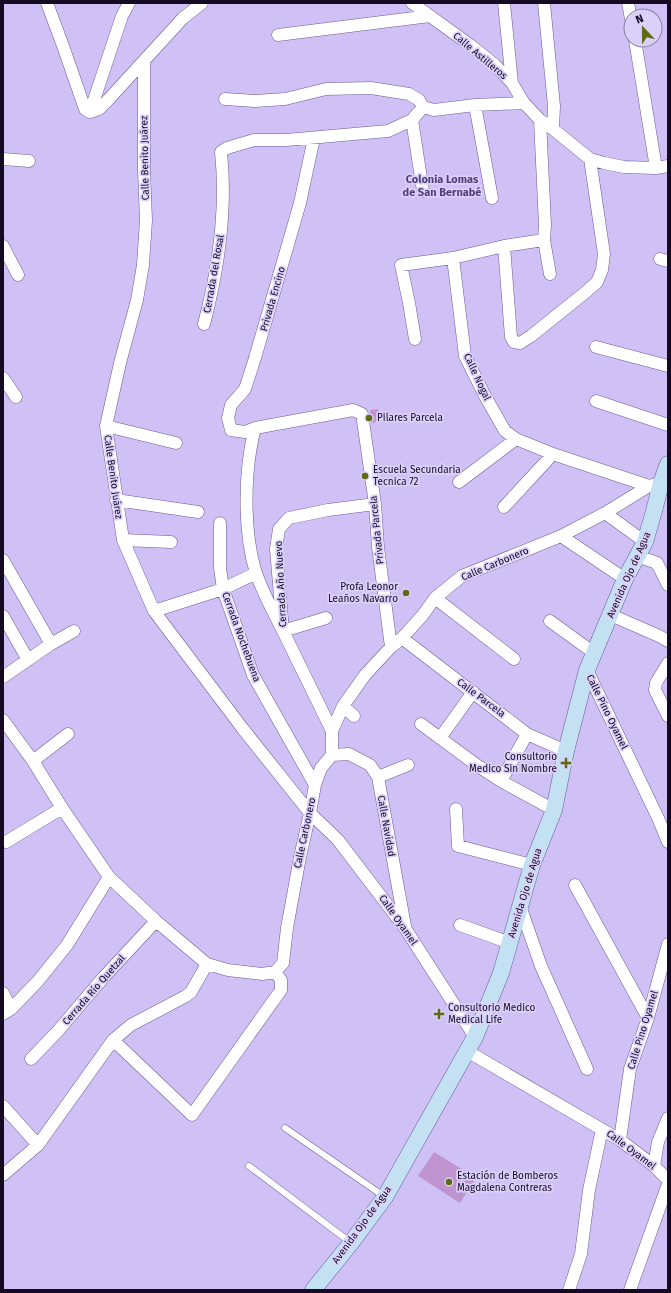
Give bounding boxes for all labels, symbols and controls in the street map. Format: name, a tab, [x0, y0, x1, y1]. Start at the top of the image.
north arrow	[623, 8, 663, 48]
text: N	[634, 12, 645, 27]
street label: Calle Astilleros	[451, 30, 510, 82]
street label: Calle Benito Juárez	[138, 115, 152, 200]
district label: Colonia Lomas de San Bernabé	[403, 173, 481, 199]
street label: Cerrada del Rosal	[201, 234, 227, 314]
street label: Privada Encino	[258, 265, 288, 333]
street label: Calle Nogal	[461, 351, 493, 403]
place label: Pilares Parcela	[377, 412, 443, 424]
marker: Pilares Parcela	[364, 413, 374, 423]
street label: Calle Benito Juárez	[101, 434, 125, 520]
place label: Escuela Secundaria Tecnica 72	[373, 464, 461, 488]
marker: Escuela Secundaria Tecnica 72	[360, 471, 370, 481]
street label: Privada Parcela	[367, 495, 387, 565]
street label: Avenida Ojo de Agua	[605, 530, 653, 620]
street label: Cerrada Año Nuevo	[273, 540, 289, 628]
street label: Calle Carbonero	[459, 544, 531, 584]
place label: Profa Leonor Leaños Navarro	[328, 581, 398, 605]
marker: Profa Leonor Leaños Navarro	[401, 588, 411, 598]
street label: Cerrada Nochebuena	[219, 590, 263, 684]
street label: Calle Pino Oyamel	[584, 673, 630, 751]
street label: Calle Parcela	[454, 676, 508, 720]
place label: Consultorio Medico Sin Nombre	[469, 751, 557, 775]
marker: Consultorio Medico Sin Nombre	[560, 757, 572, 769]
street label: Calle Navidad	[375, 794, 397, 858]
street label: Calle Carbonero	[292, 796, 318, 869]
street label: Avenida Ojo de Agua	[506, 847, 544, 939]
street label: Calle Oyamel	[376, 892, 420, 948]
street label: Cerrada Río Quetzal	[59, 952, 128, 1028]
street label: Calle Pino Oyamel	[625, 989, 661, 1071]
place label: Consultorio Medico Medical Life	[448, 1002, 536, 1026]
marker: Consultorio Medico Medical Life	[433, 1008, 445, 1020]
street label: Calle Oyamel	[604, 1128, 658, 1173]
place label: Estación de Bomberos Magdalena Contreras	[457, 1170, 558, 1194]
marker: Estación de Bomberos Magdalena Contreras	[444, 1177, 454, 1187]
street label: Avenida Ojo de Agua	[330, 1184, 394, 1266]

